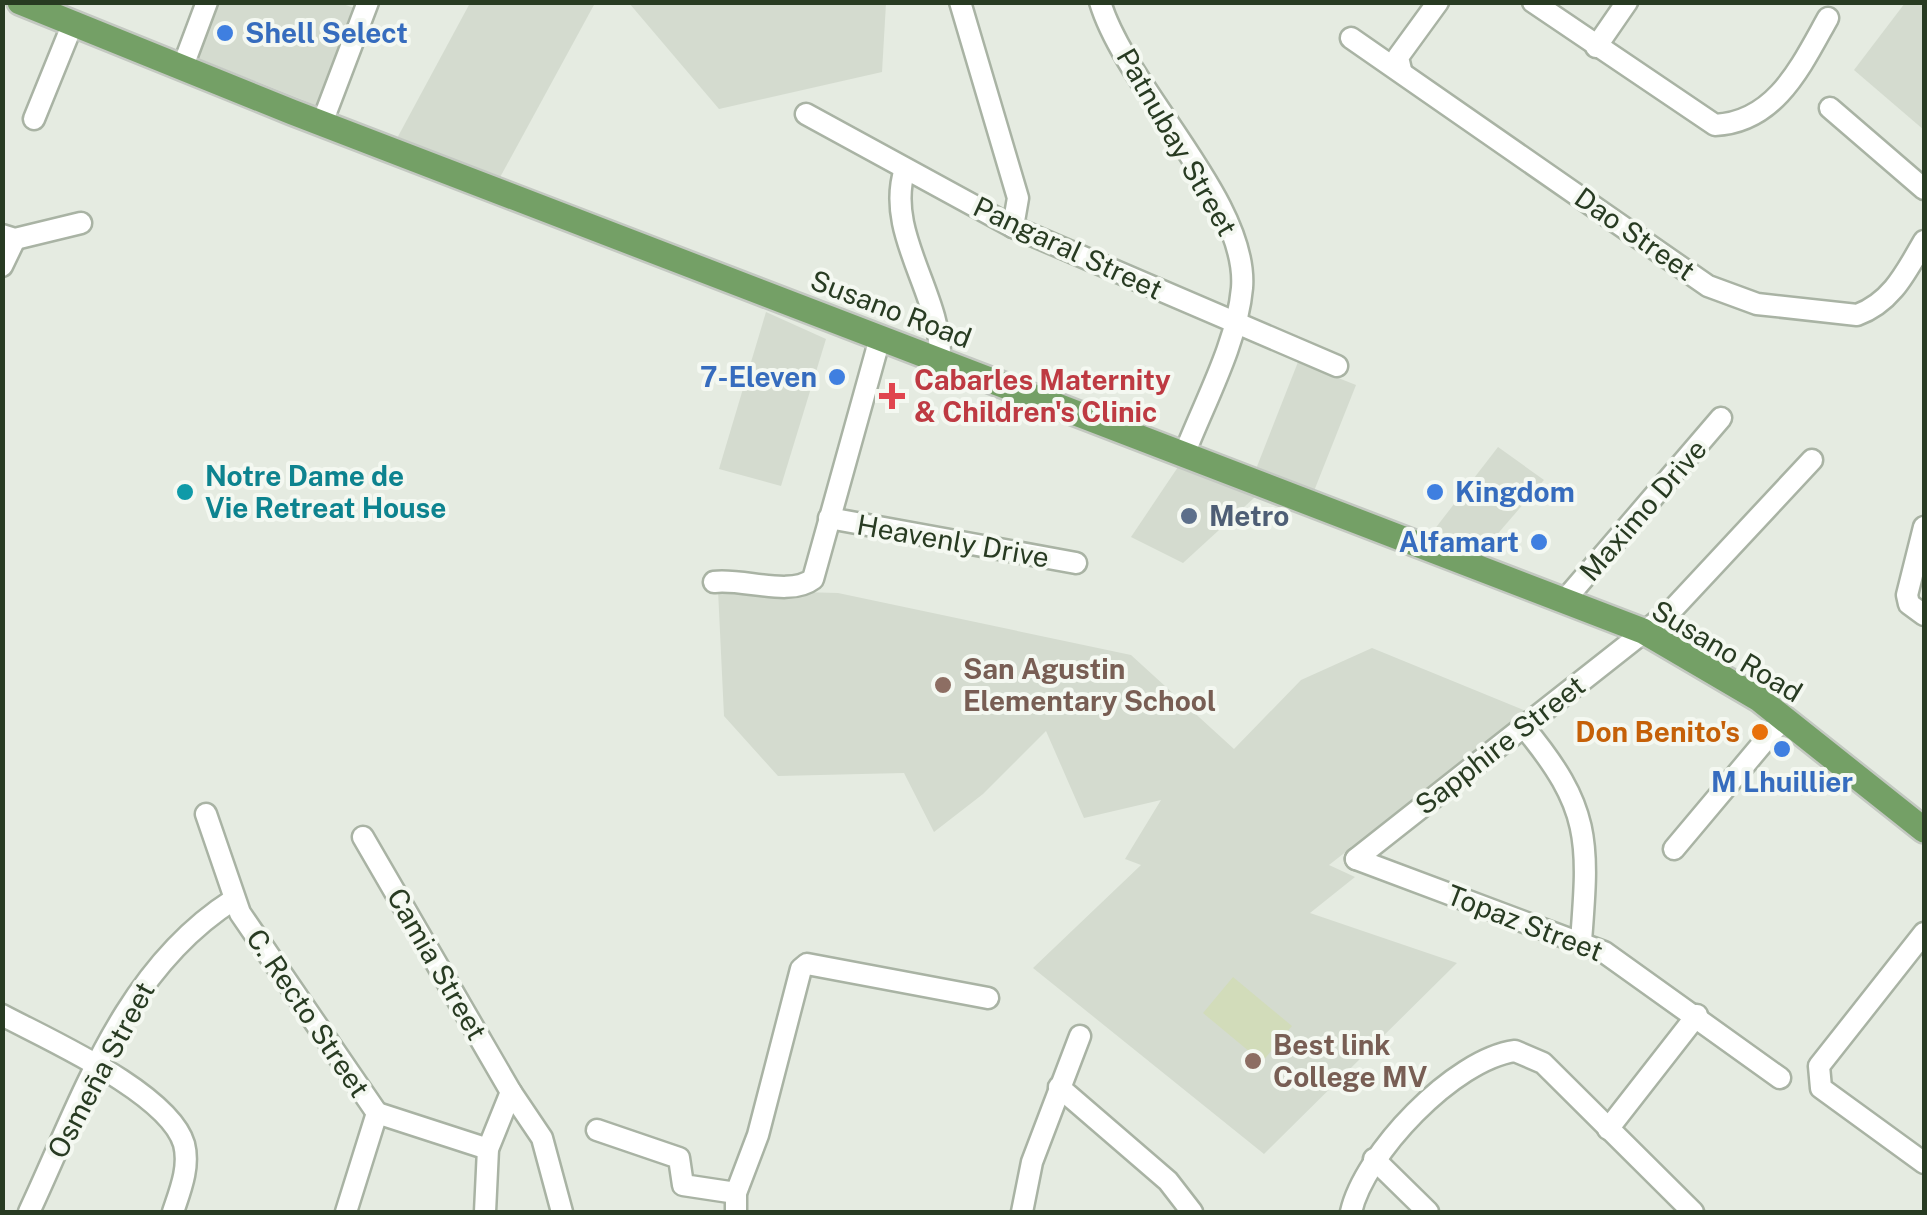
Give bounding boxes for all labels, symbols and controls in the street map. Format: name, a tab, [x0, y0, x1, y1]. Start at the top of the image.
place label: Shell Select	[245, 16, 408, 49]
marker: Shell Select	[214, 22, 236, 44]
street label: Patnubay Street	[1110, 42, 1244, 241]
street label: Dao Street	[1569, 180, 1702, 287]
street label: Pangaral Street	[968, 189, 1168, 306]
street label: Susano Road	[806, 263, 976, 354]
place label: 7-Eleven	[700, 360, 817, 393]
place label: Cabarles Maternity & Children's Clinic	[914, 363, 1171, 428]
marker: 7-Eleven	[826, 366, 848, 388]
marker: Cabarles Maternity & Children's Clinic	[879, 383, 905, 409]
street label: Maximo Drive	[1572, 432, 1713, 587]
place label: Notre Dame de Vie Retreat House	[205, 459, 447, 524]
place label: Kingdom	[1455, 475, 1575, 508]
marker: Notre Dame de Vie Retreat House	[174, 481, 196, 503]
marker: Kingdom	[1424, 481, 1446, 503]
place label: Metro	[1209, 499, 1289, 532]
marker: Metro	[1178, 505, 1200, 527]
street label: Heavenly Drive	[854, 507, 1052, 574]
place label: Alfamart	[1399, 525, 1519, 558]
marker: Alfamart	[1528, 531, 1550, 553]
street label: Susano Road	[1646, 593, 1808, 708]
place label: San Agustin Elementary School	[963, 652, 1216, 717]
street label: Sapphire Street	[1408, 668, 1591, 821]
marker: San Agustin Elementary School	[932, 674, 954, 696]
place label: Don Benito's	[1575, 715, 1740, 748]
marker: Don Benito's	[1749, 721, 1771, 743]
marker: M Lhuillier	[1771, 738, 1793, 760]
place label: M Lhuillier	[1711, 765, 1853, 798]
street label: Topaz Street	[1442, 878, 1608, 967]
street label: Camia Street	[381, 882, 494, 1046]
street label: C. Recto Street	[240, 922, 377, 1103]
street label: Osmeña Street	[40, 976, 161, 1164]
place label: Best link College MV	[1273, 1028, 1428, 1093]
marker: Best link College MV	[1242, 1050, 1264, 1072]

